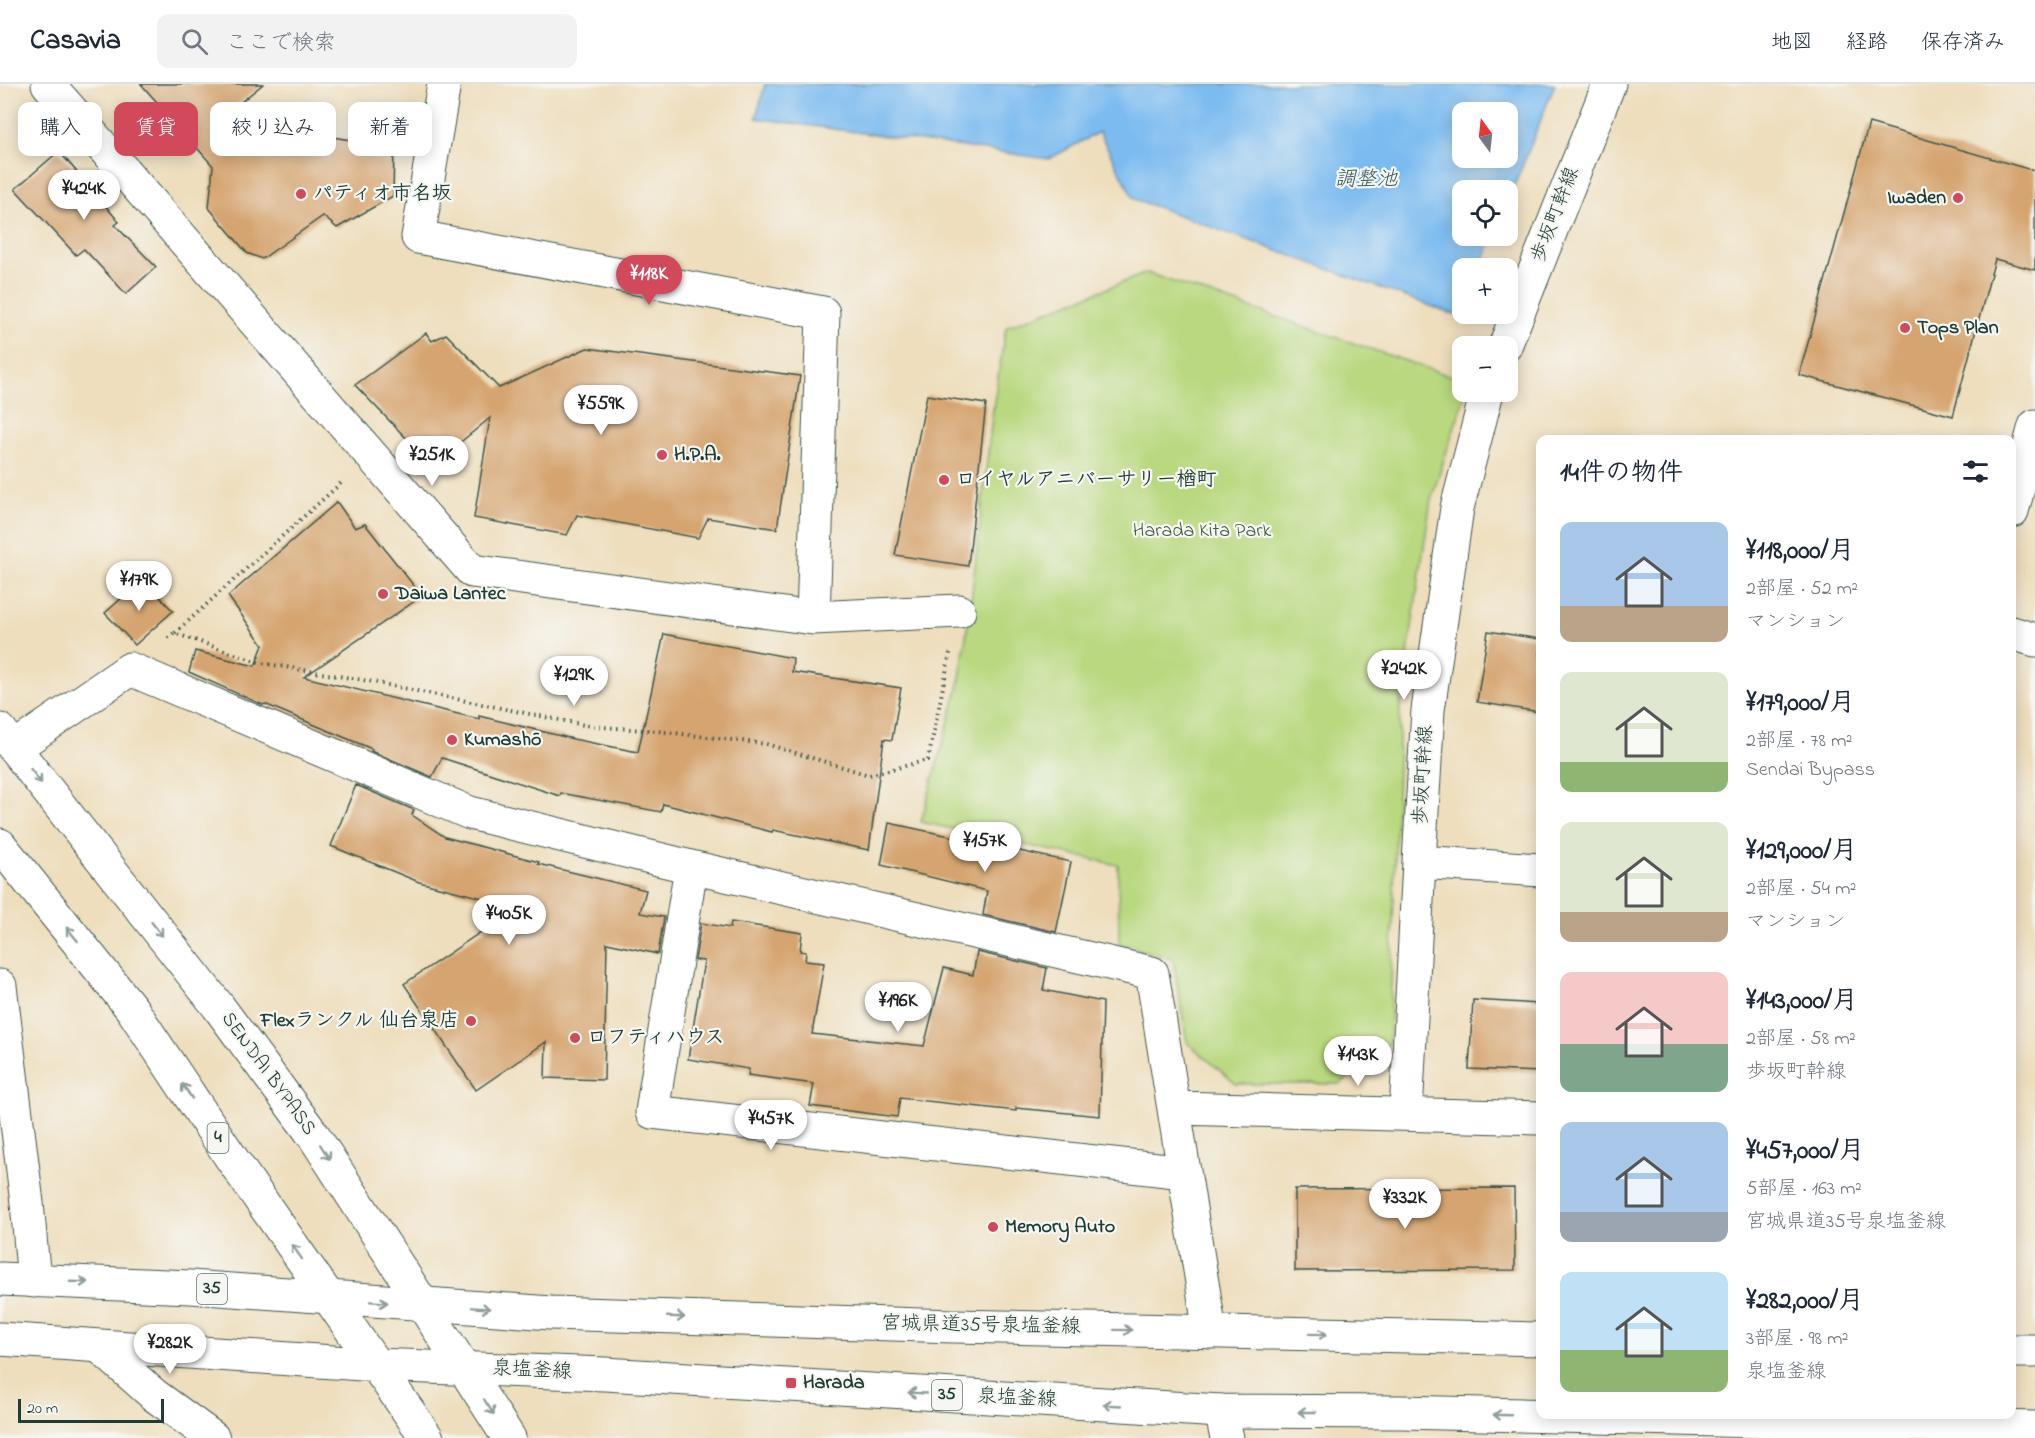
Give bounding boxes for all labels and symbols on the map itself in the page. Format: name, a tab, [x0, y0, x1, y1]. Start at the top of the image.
north arrow	[1452, 102, 1518, 168]
street label: 歩坂町幹線	[1525, 163, 1587, 267]
water label: 調整池	[1335, 165, 1398, 195]
pin: ¥424K	[42, 170, 126, 221]
place label: パティオ市名坂	[313, 180, 452, 209]
place label: Iwaden	[1887, 184, 1946, 213]
marker: パティオ市名坂	[294, 187, 308, 201]
marker: Iwaden	[1951, 191, 1965, 205]
pin: ¥118K	[607, 255, 691, 306]
place label: Tops Plan	[1917, 314, 1999, 343]
marker: Tops Plan	[1898, 321, 1912, 335]
pin: ¥559K	[559, 385, 643, 436]
pin: ¥251K	[390, 436, 474, 487]
place label: H.P.A.	[674, 441, 721, 470]
marker: H.P.A.	[655, 448, 669, 462]
place label: ロイヤルアニバーサリー楢町	[956, 466, 1216, 495]
marker: ロイヤルアニバーサリー楢町	[937, 473, 951, 487]
park label: Harada Kita Park	[1133, 517, 1271, 546]
pin: ¥179K	[97, 561, 181, 612]
place label: Daiwa Lantec	[394, 580, 507, 609]
marker: Daiwa Lantec	[376, 587, 390, 601]
pin: ¥242K	[1362, 650, 1446, 701]
pin: ¥129K	[532, 656, 616, 707]
street label: 歩坂町幹線	[1407, 724, 1441, 826]
place label: Kumashō	[464, 726, 541, 755]
marker: Kumashō	[445, 733, 459, 747]
one-way arrow	[30, 768, 43, 784]
pin: ¥157K	[943, 822, 1027, 873]
pin: ¥405K	[467, 895, 551, 946]
one-way arrow	[151, 921, 164, 937]
one-way arrow	[65, 927, 78, 943]
pin: ¥196K	[856, 982, 940, 1033]
street label: SENDAI BYPASS	[213, 1006, 323, 1142]
place label: Flexランクル 仙台泉店	[260, 1007, 459, 1036]
marker: Flexランクル 仙台泉店	[464, 1014, 478, 1028]
place label: ロフティハウス	[587, 1024, 725, 1053]
marker: ロフティハウス	[568, 1031, 582, 1045]
pin: ¥143K	[1316, 1036, 1400, 1087]
one-way arrow	[181, 1084, 193, 1100]
pin: ¥457K	[729, 1100, 813, 1151]
road number: 4	[208, 1123, 228, 1153]
one-way arrow	[319, 1143, 331, 1160]
pin: ¥332K	[1363, 1179, 1447, 1230]
place label: Memory Auto	[1005, 1213, 1115, 1243]
marker: Memory Auto	[986, 1220, 1000, 1234]
one-way arrow	[291, 1245, 303, 1261]
road number: 35	[197, 1274, 227, 1304]
one-way arrow	[69, 1277, 89, 1288]
one-way arrow	[368, 1296, 388, 1307]
one-way arrow	[471, 1303, 491, 1314]
street label: 宮城県道35号泉塩釜線	[881, 1310, 1081, 1342]
one-way arrow	[665, 1312, 685, 1323]
pin: ¥282K	[128, 1324, 212, 1375]
one-way arrow	[1112, 1324, 1132, 1336]
one-way arrow	[1307, 1328, 1327, 1340]
street label: 泉塩釜線	[491, 1354, 573, 1388]
place label: Harada	[803, 1369, 865, 1398]
marker: Harada	[784, 1376, 798, 1390]
road number: 35	[932, 1380, 962, 1410]
street label: 泉塩釜線	[976, 1382, 1058, 1416]
one-way arrow	[908, 1387, 928, 1398]
scale bar	[18, 1396, 164, 1424]
one-way arrow	[482, 1398, 495, 1415]
one-way arrow	[1102, 1399, 1122, 1410]
one-way arrow	[1297, 1406, 1317, 1418]
one-way arrow	[1492, 1409, 1512, 1421]

